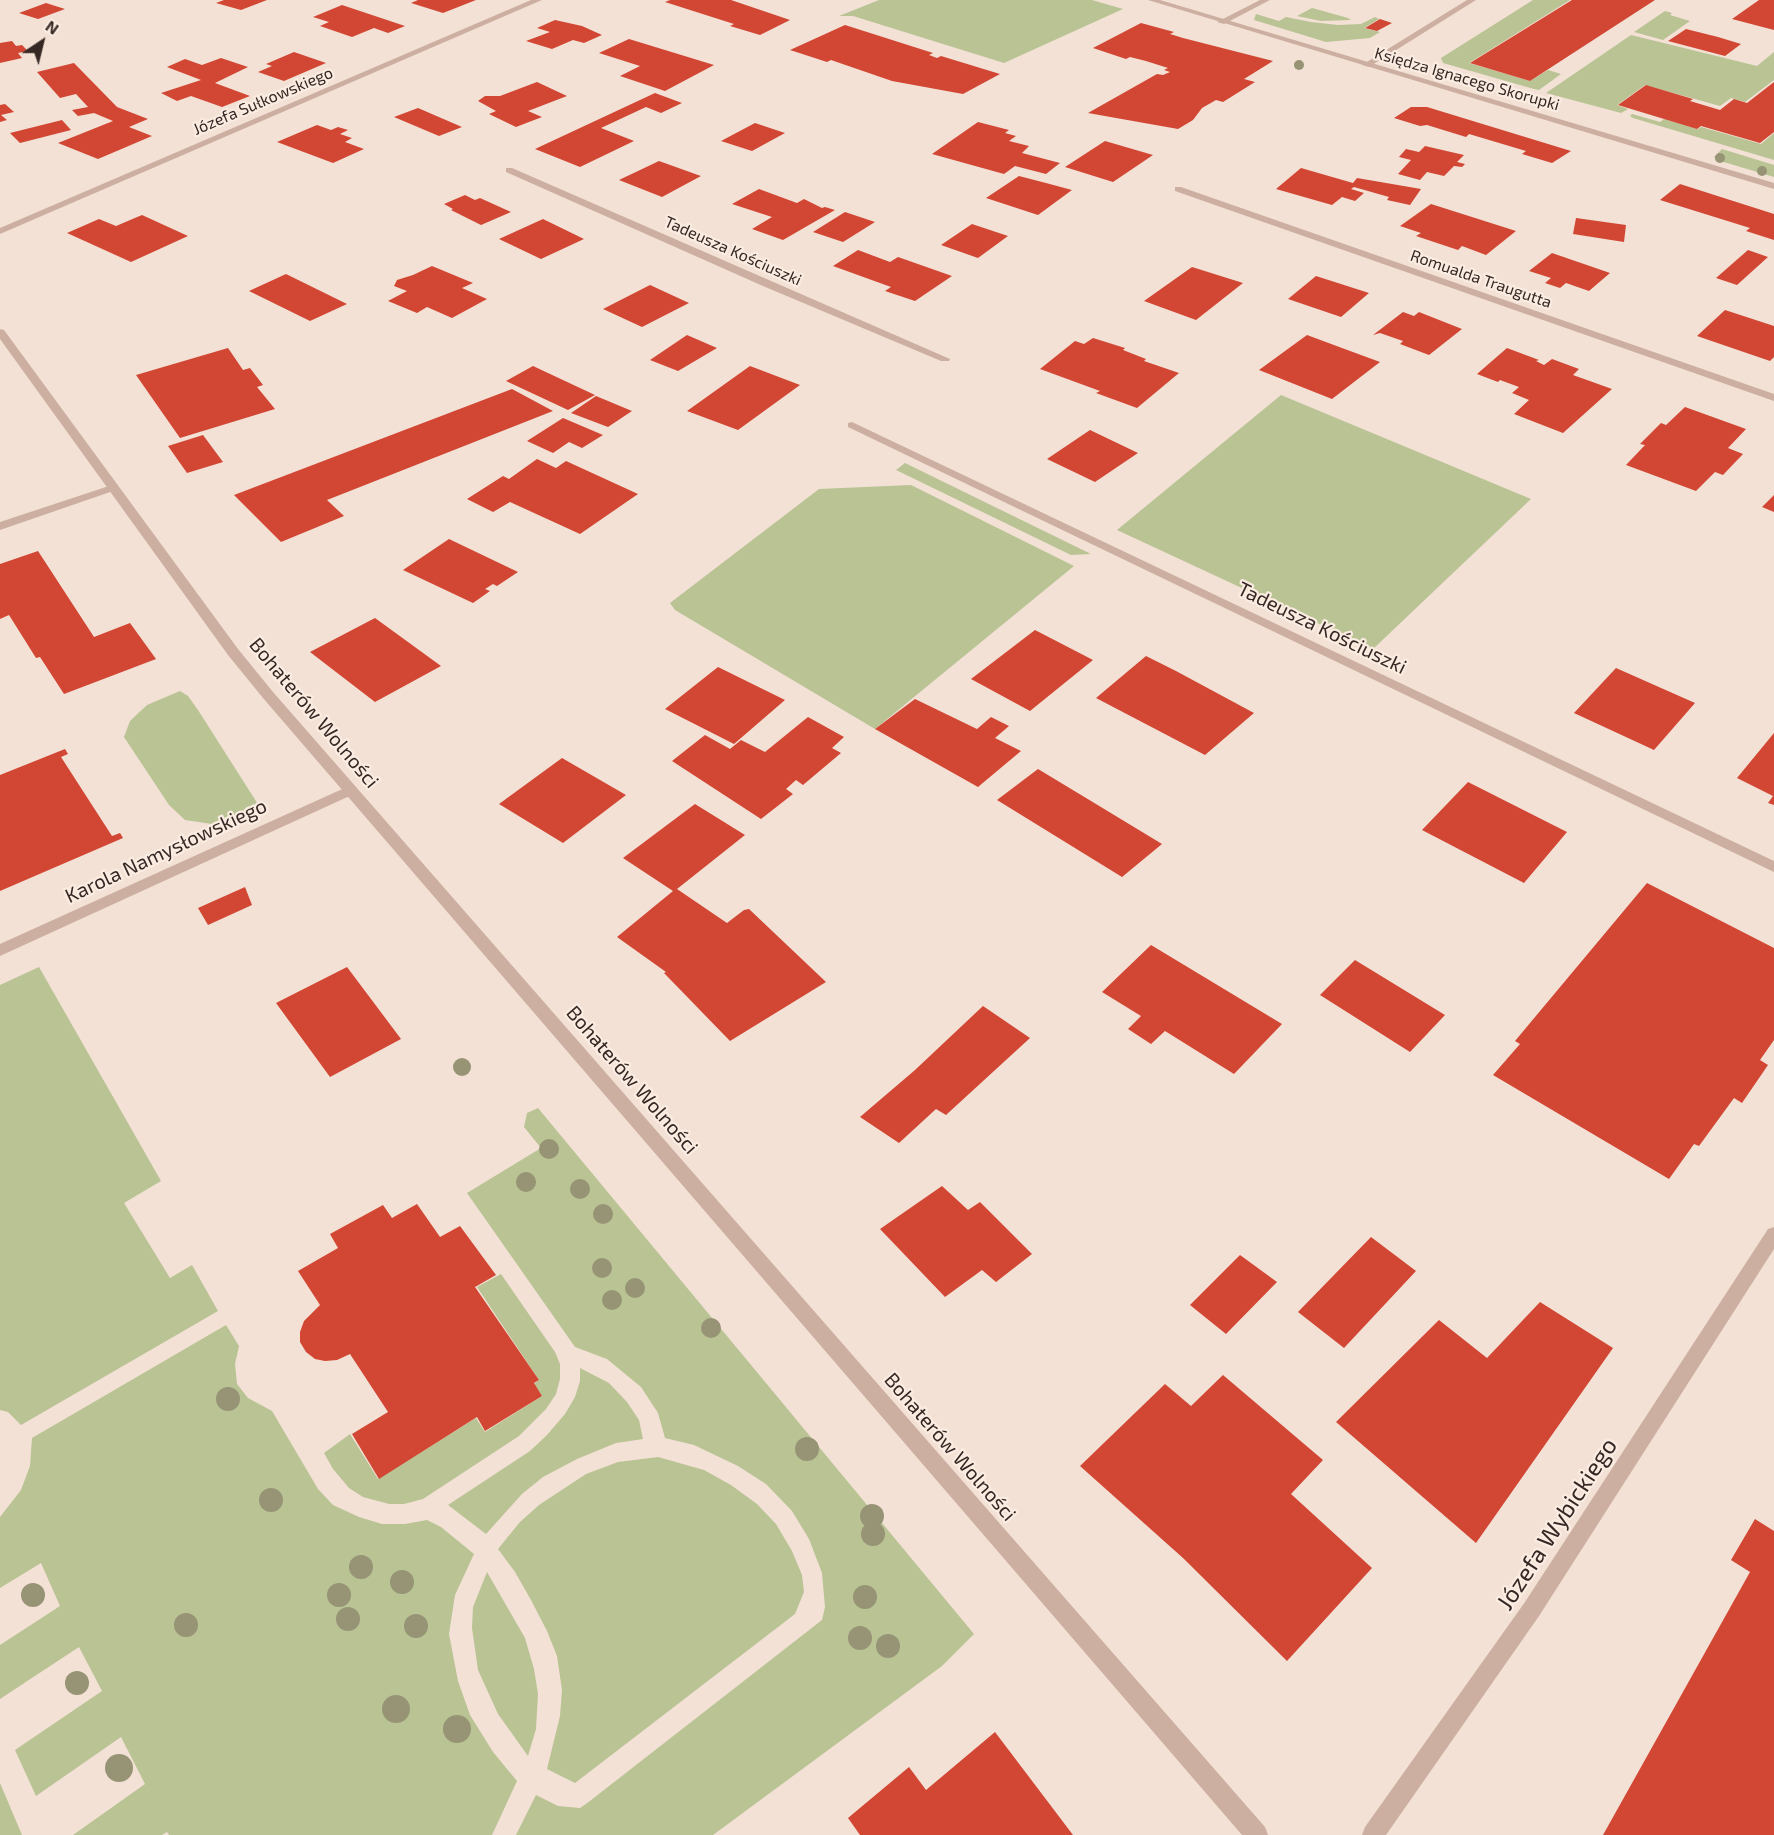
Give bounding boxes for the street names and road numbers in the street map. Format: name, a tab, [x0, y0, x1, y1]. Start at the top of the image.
street label: Księdza Ignacego Skorupki	[1372, 43, 1562, 115]
street label: Józefa Sułkowskiego	[190, 63, 336, 139]
street label: Tadeusza Kościuszki	[662, 212, 804, 290]
street label: Romualda Traugutta	[1408, 246, 1554, 312]
street label: Tadeusza Kościuszki	[1234, 577, 1410, 679]
street label: Bohaterów Wolności	[244, 633, 384, 793]
street label: Karola Namysłowskiego	[61, 794, 271, 908]
street label: Bohaterów Wolności	[561, 1001, 703, 1159]
street label: Bohaterów Wolności	[879, 1368, 1021, 1526]
street label: Józefa Wybickiego	[1491, 1433, 1623, 1615]

